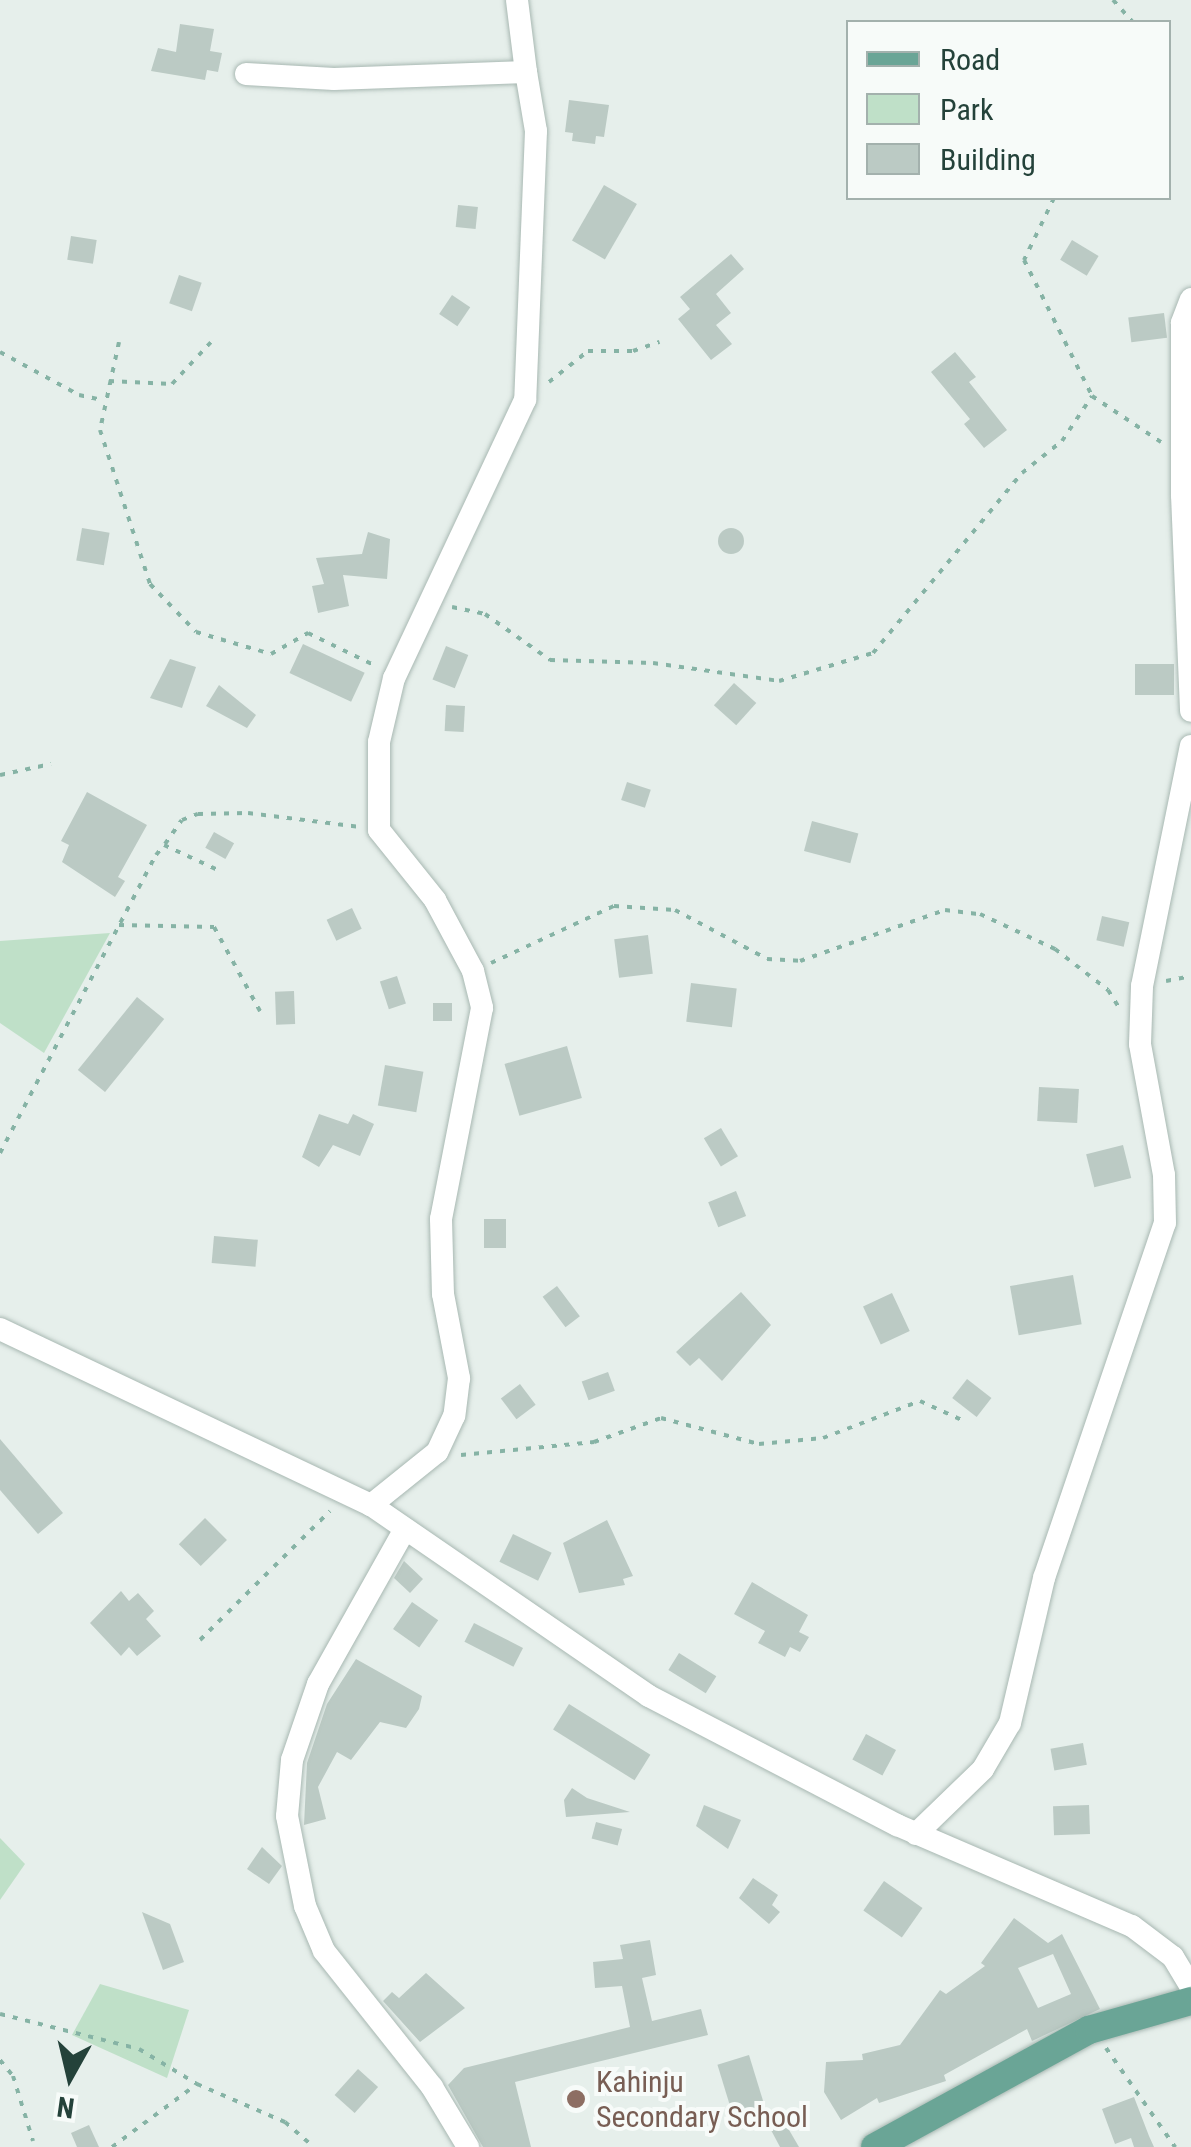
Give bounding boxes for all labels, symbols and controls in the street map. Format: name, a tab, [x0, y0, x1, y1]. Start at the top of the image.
legend	[846, 20, 1171, 200]
text: Road	[940, 42, 1000, 77]
text: Park	[940, 92, 994, 127]
text: Building	[940, 142, 1036, 177]
north arrow	[20, 2027, 120, 2127]
place label: Kahinju Secondary School	[596, 2064, 808, 2134]
marker: Kahinju Secondary School	[565, 2088, 587, 2110]
text: N	[55, 2090, 77, 2125]

